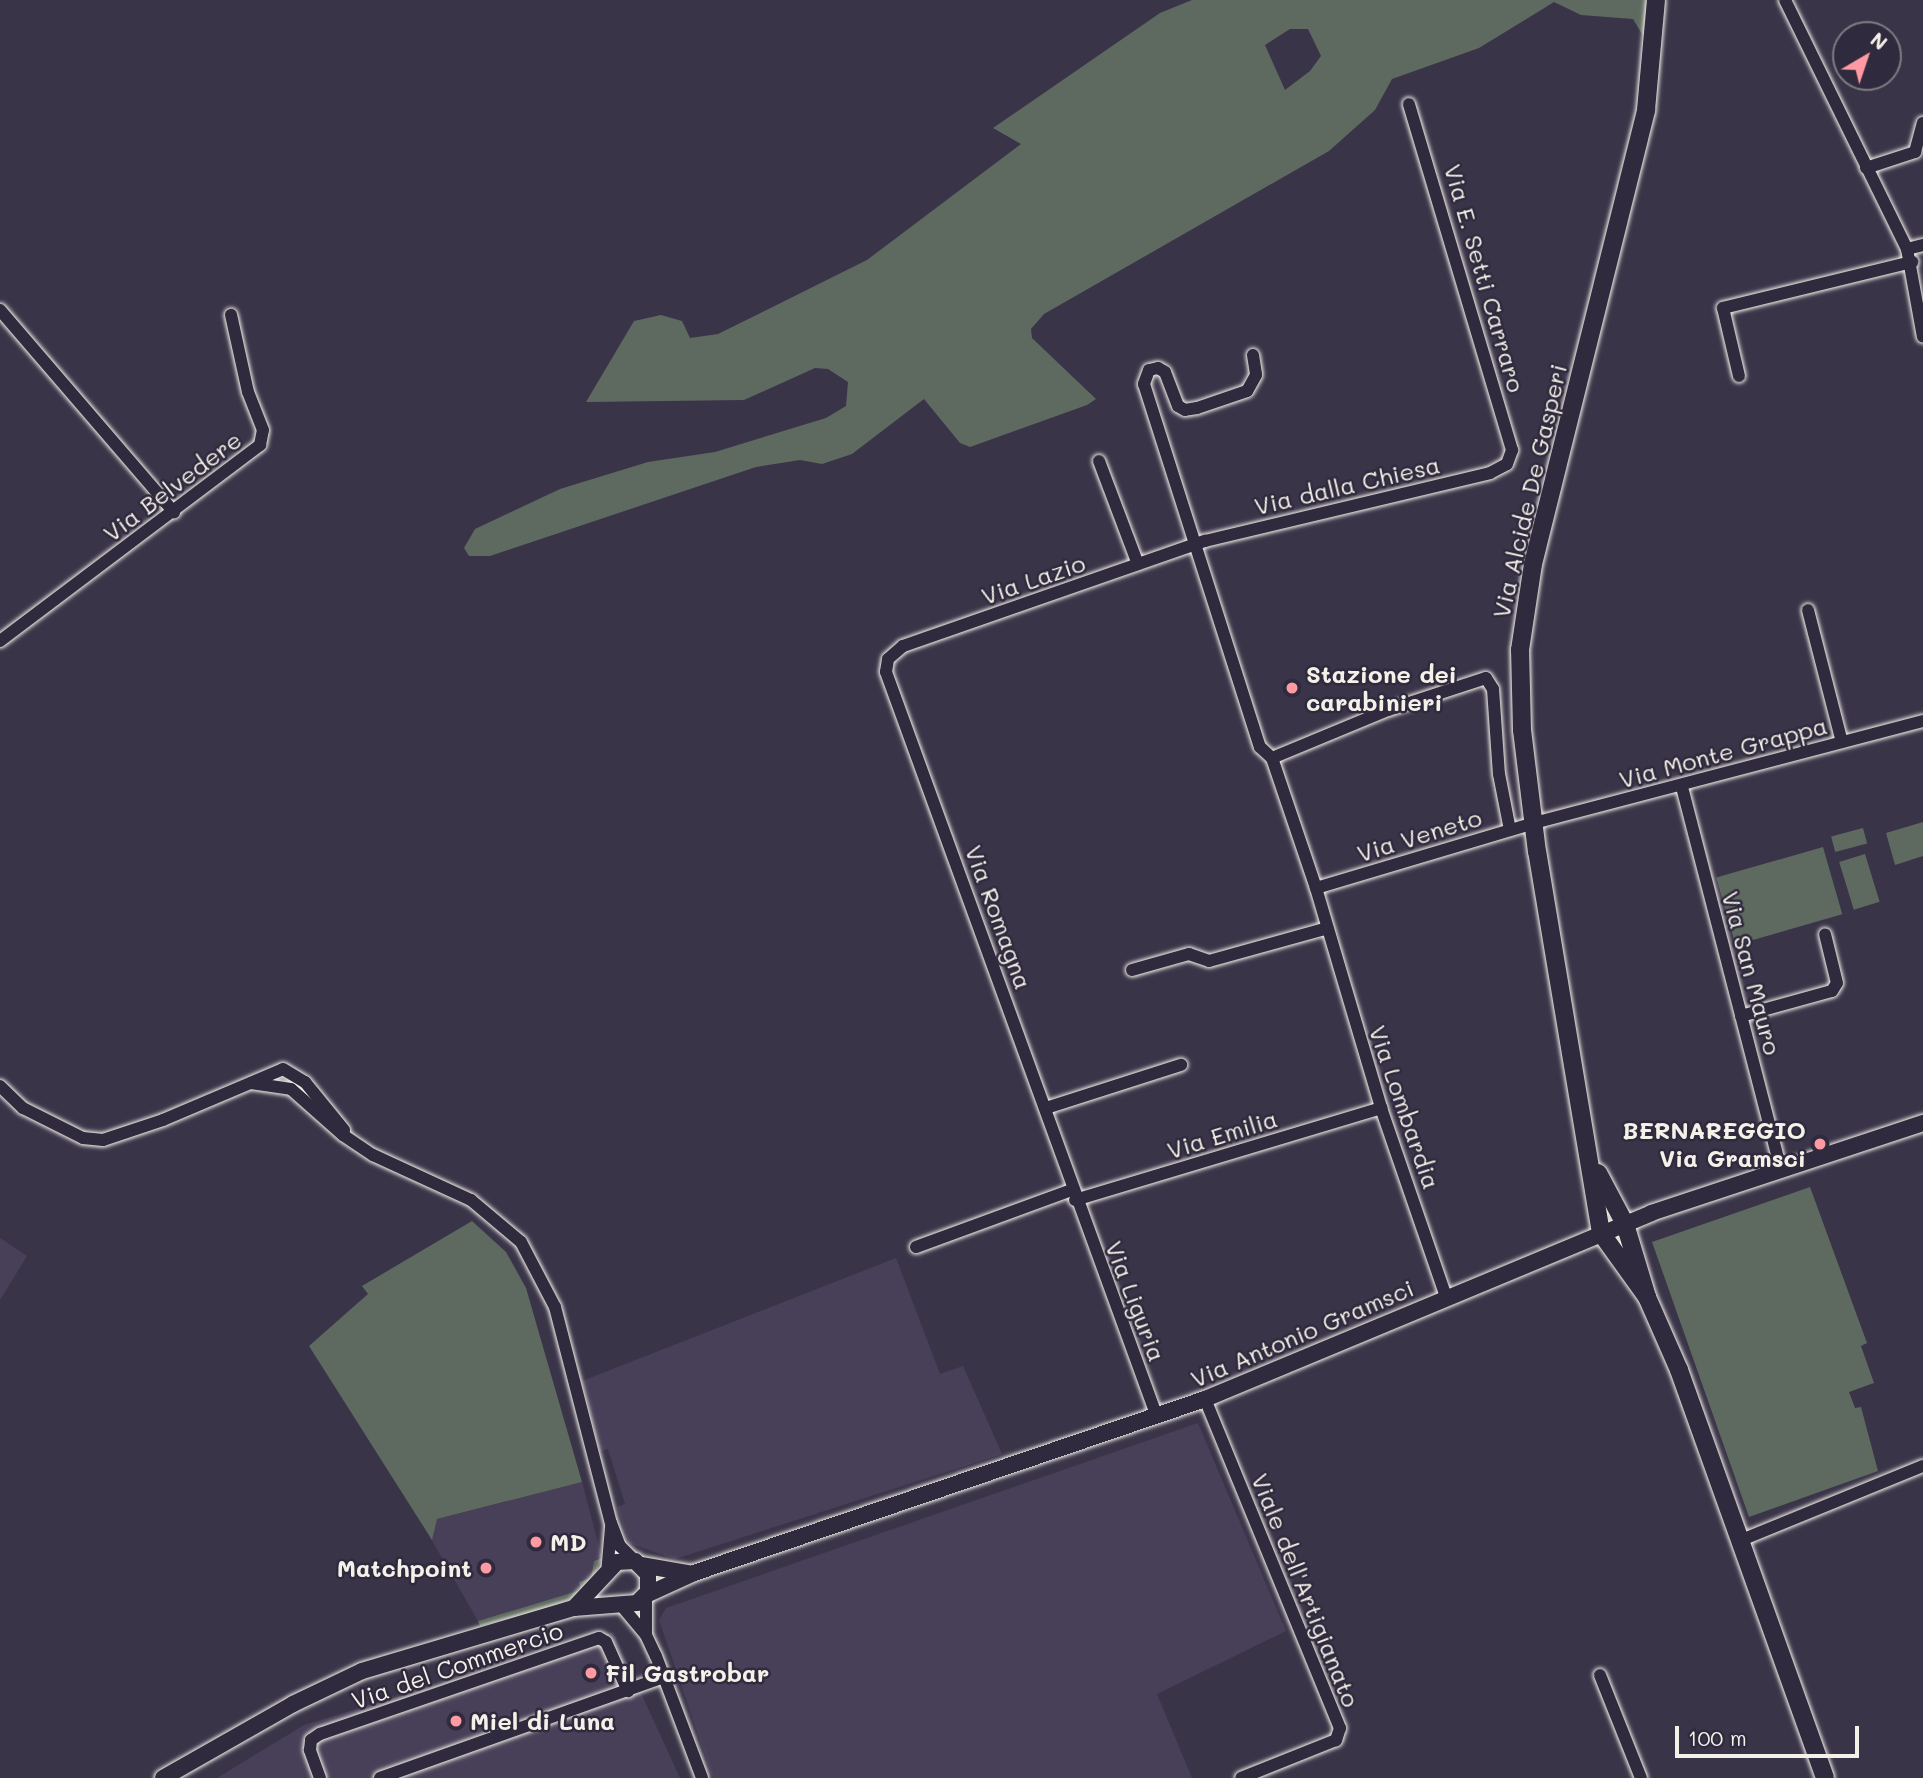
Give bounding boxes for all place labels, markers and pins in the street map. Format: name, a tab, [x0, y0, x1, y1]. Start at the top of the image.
place label: Stazione dei carabinieri	[1306, 660, 1457, 716]
marker: Stazione dei carabinieri	[1284, 680, 1300, 696]
place label: BERNAREGGIO Via Gramsci	[1622, 1116, 1806, 1172]
marker: BERNAREGGIO Via Gramsci	[1812, 1136, 1828, 1152]
place label: MD	[550, 1528, 587, 1556]
marker: MD	[528, 1534, 544, 1550]
place label: Matchpoint	[337, 1554, 472, 1582]
marker: Matchpoint	[478, 1560, 494, 1576]
place label: Fil Gastrobar	[605, 1659, 769, 1687]
marker: Fil Gastrobar	[583, 1665, 599, 1681]
place label: Miel di Luna	[470, 1707, 615, 1735]
marker: Miel di Luna	[448, 1713, 464, 1729]

